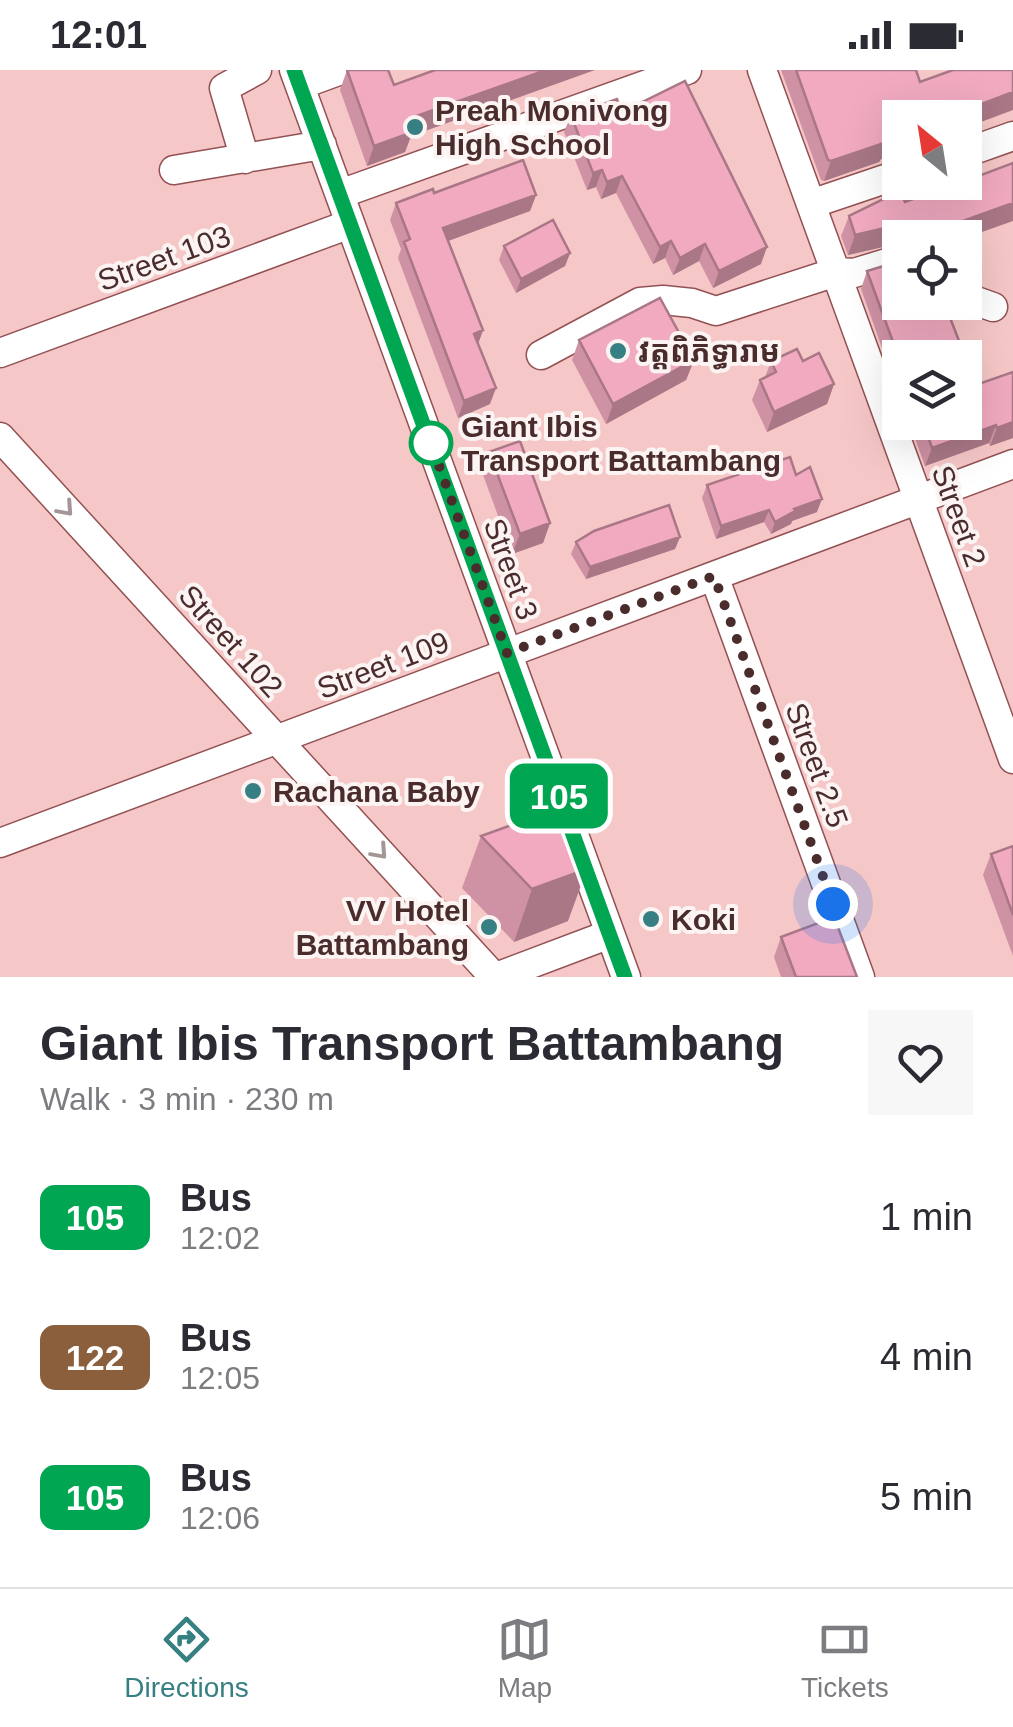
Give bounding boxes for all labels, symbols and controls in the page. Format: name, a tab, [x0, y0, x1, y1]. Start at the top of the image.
text: 12:01	[50, 14, 147, 56]
place label: Preah Monivong High School	[435, 94, 668, 161]
north arrow	[882, 100, 982, 200]
map controls	[882, 100, 982, 440]
marker: Preah Monivong High School	[404, 116, 426, 138]
street label: Street 103	[93, 219, 235, 297]
button: locate	[882, 220, 982, 320]
place label: វត្តពិភិទ្ធារាម	[638, 335, 780, 370]
marker: វត្តពិភិទ្ធារាម	[607, 340, 629, 362]
button: layers	[882, 340, 982, 440]
place label: Giant Ibis Transport Battambang	[461, 410, 781, 477]
marker: Giant Ibis Transport Battambang	[410, 422, 452, 464]
street label: Street 2	[926, 461, 992, 571]
one-way arrow	[54, 497, 72, 516]
street label: Street 3	[478, 514, 544, 624]
street label: Street 102	[172, 579, 290, 703]
street label: Street 109	[312, 625, 454, 705]
street label: Street 2.5	[779, 698, 855, 832]
line badge: 105	[502, 764, 616, 828]
place label: Rachana Baby	[273, 775, 480, 808]
text: 105	[530, 777, 588, 816]
marker: Rachana Baby	[242, 780, 264, 802]
one-way arrow	[368, 840, 386, 859]
your location	[808, 879, 858, 929]
place label: VV Hotel Battambang	[296, 894, 469, 961]
place label: Koki	[671, 903, 736, 936]
marker: Koki	[640, 908, 662, 930]
marker: VV Hotel Battambang	[478, 916, 500, 938]
button: heart	[868, 1010, 973, 1115]
text: Giant Ibis Transport Battambang	[40, 1017, 784, 1070]
text: Walk · 3 min · 230 m	[40, 1081, 334, 1117]
text: Bus	[180, 1177, 252, 1219]
text: 1 min	[880, 1196, 973, 1238]
text: 105	[66, 1198, 124, 1237]
text: 12:02	[180, 1220, 260, 1256]
text: Bus	[180, 1317, 252, 1359]
text: 4 min	[880, 1336, 973, 1378]
text: 122	[66, 1338, 124, 1377]
text: 12:05	[180, 1360, 260, 1396]
text: Bus	[180, 1457, 252, 1499]
text: 5 min	[880, 1476, 973, 1518]
text: 105	[66, 1478, 124, 1517]
text: 12:06	[180, 1500, 260, 1536]
tab: Directions	[124, 1612, 249, 1704]
tab: Map	[497, 1612, 552, 1704]
tab: Tickets	[801, 1612, 889, 1704]

